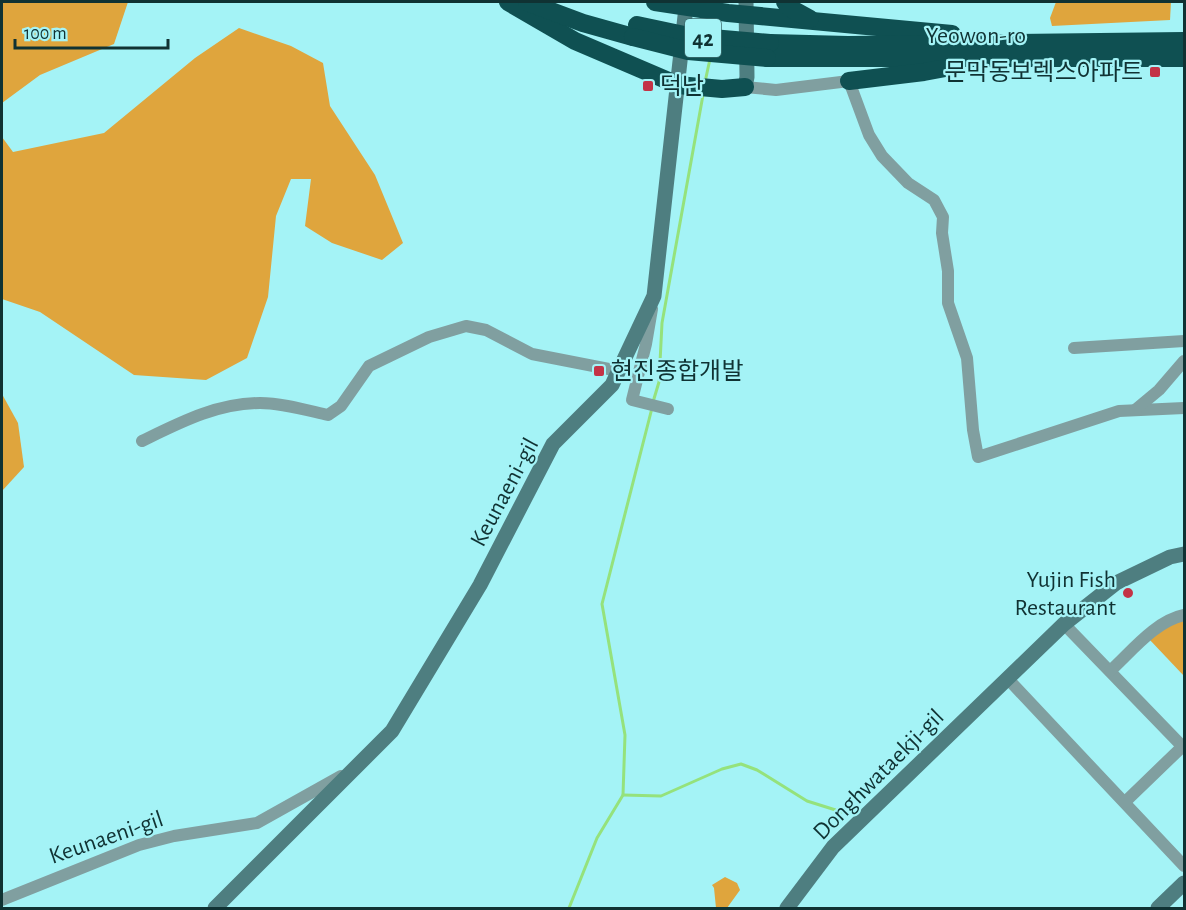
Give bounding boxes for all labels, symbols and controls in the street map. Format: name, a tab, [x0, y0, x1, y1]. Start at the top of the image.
scale bar	[15, 12, 168, 50]
road number: 42	[685, 19, 721, 57]
street label: Yeowon-ro	[926, 24, 1026, 48]
text: 100 m	[24, 25, 67, 43]
place label: 문막동보렉스아파트	[944, 60, 1143, 85]
marker: 문막동보렉스아파트	[1148, 65, 1162, 79]
place label: 덕난	[660, 73, 704, 99]
marker: 덕난	[641, 79, 655, 93]
place label: 현진종합개발	[611, 358, 743, 384]
marker: 현진종합개발	[592, 364, 606, 378]
street label: Keunaeni-gil	[466, 434, 543, 551]
place label: Yujin Fish Restaurant	[1014, 568, 1116, 620]
marker: Yujin Fish Restaurant	[1121, 586, 1135, 600]
street label: Donghwataekji-gil	[809, 705, 949, 845]
street label: Keunaeni-gil	[46, 807, 167, 869]

